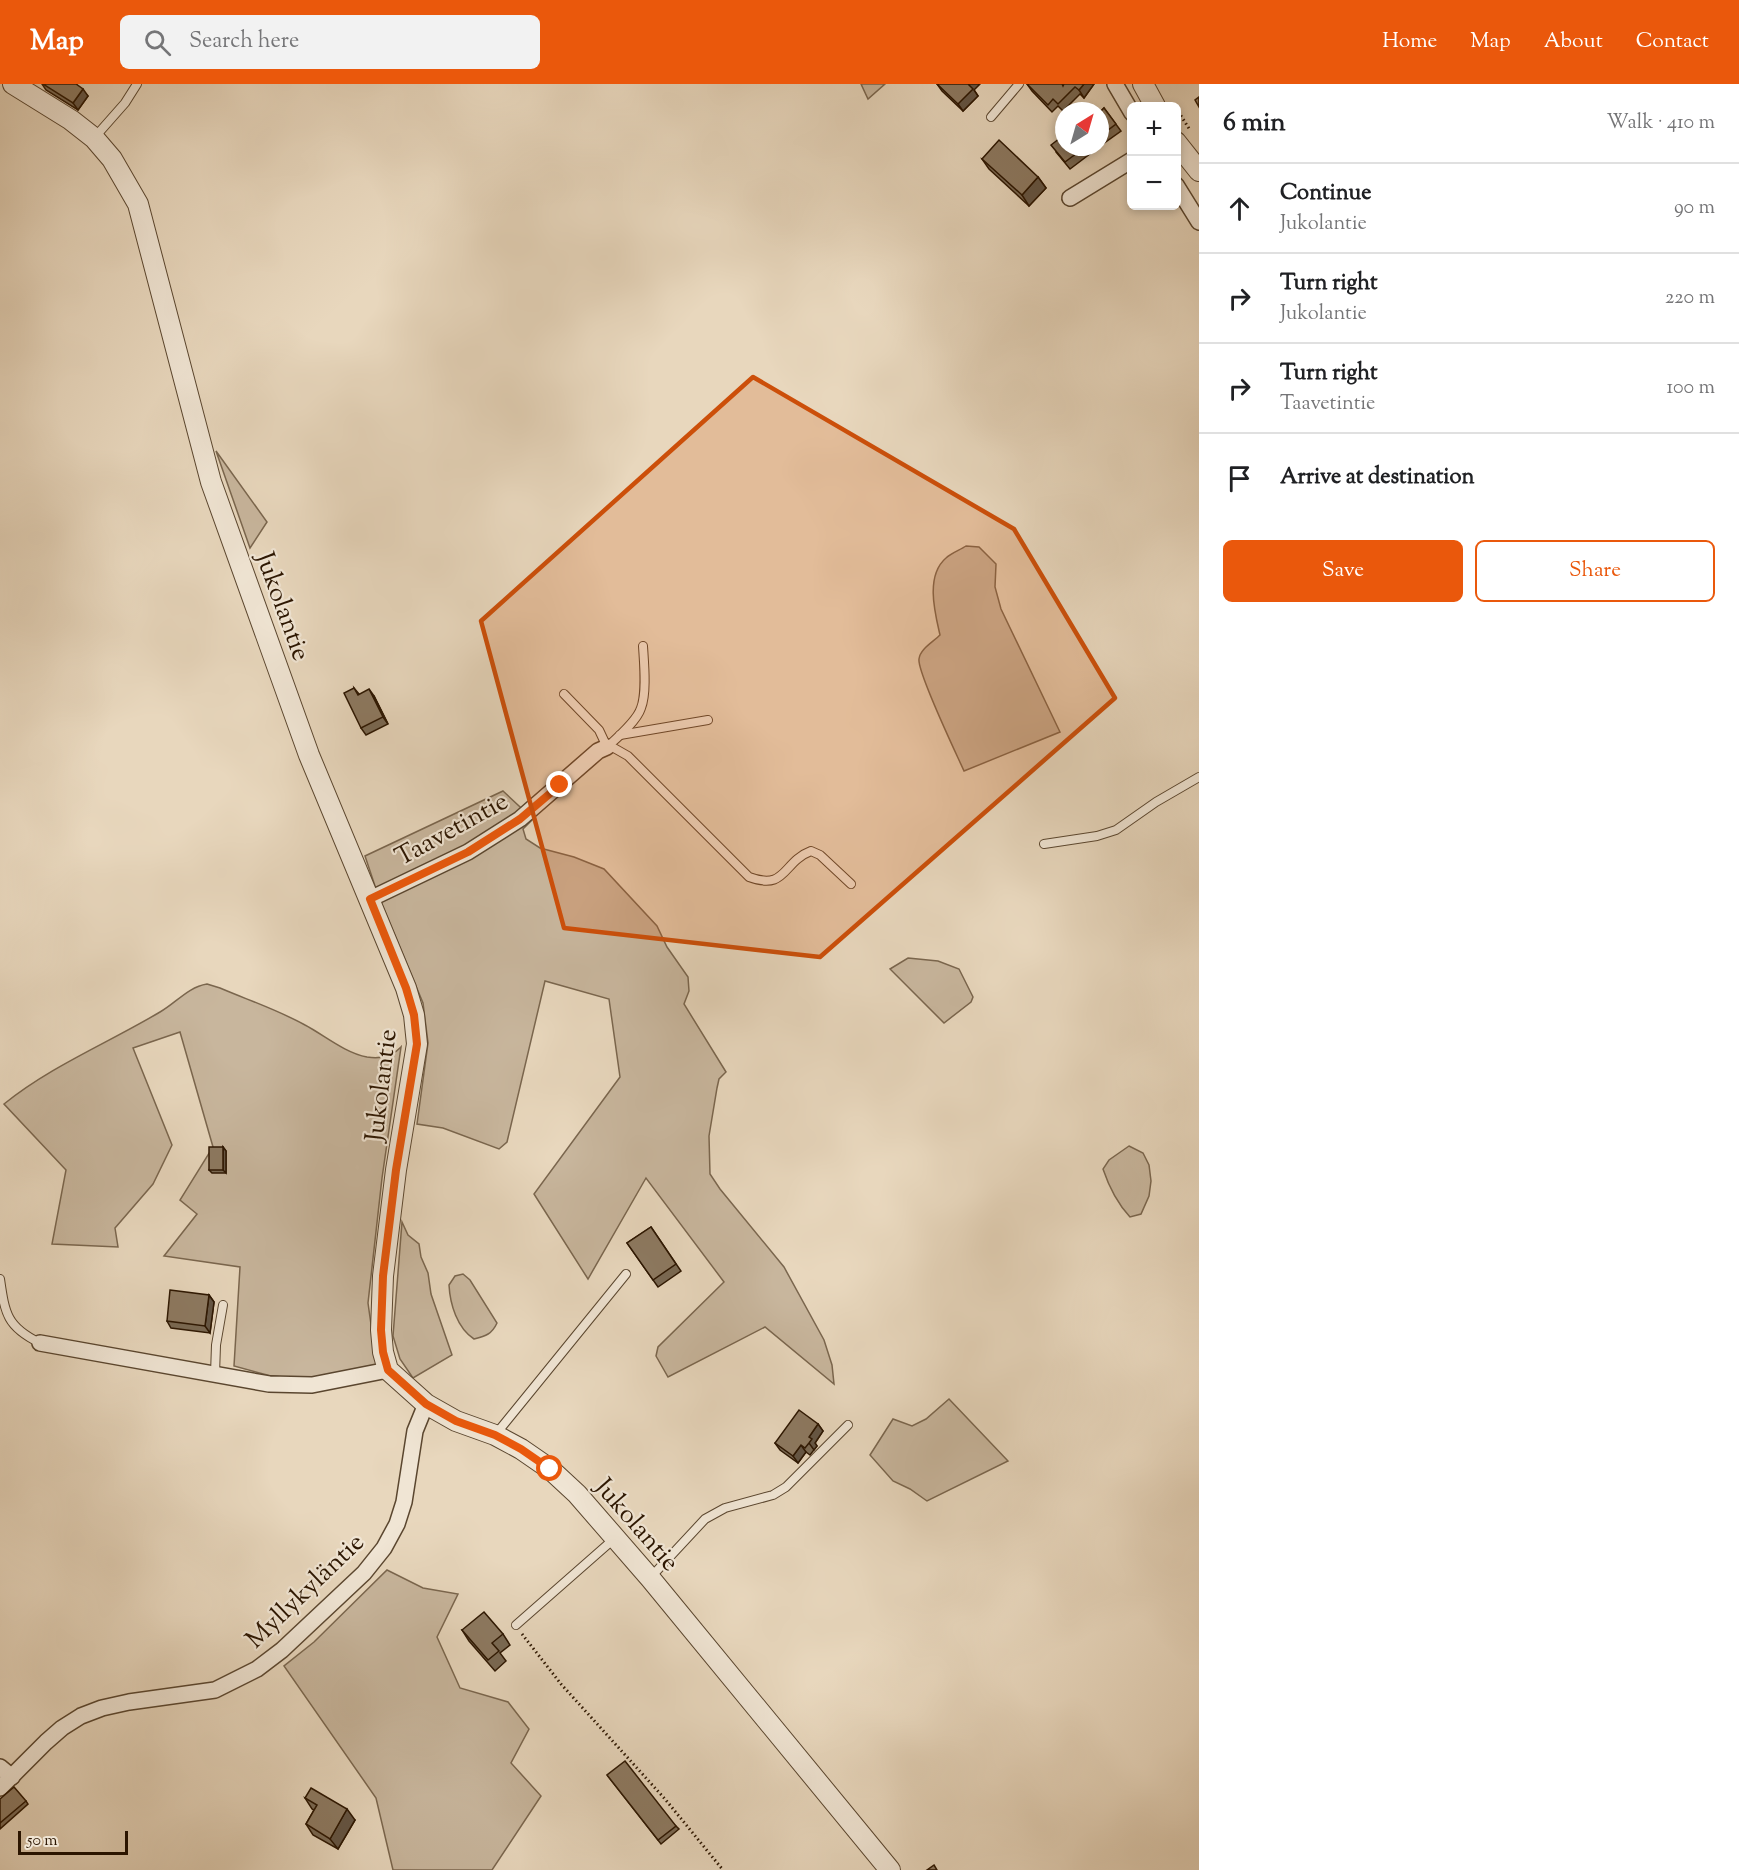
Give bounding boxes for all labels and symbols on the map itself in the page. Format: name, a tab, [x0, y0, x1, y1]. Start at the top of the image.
north arrow	[1055, 102, 1109, 156]
street label: Jukolantie	[244, 546, 318, 666]
route end	[546, 771, 572, 797]
street label: Taavetintie	[389, 784, 515, 876]
street label: Jukolantie	[357, 1027, 408, 1146]
route start	[536, 1455, 562, 1481]
street label: Jukolantie	[584, 1469, 687, 1580]
street label: Myllykyläntie	[238, 1526, 373, 1658]
scale bar	[18, 1828, 128, 1856]

